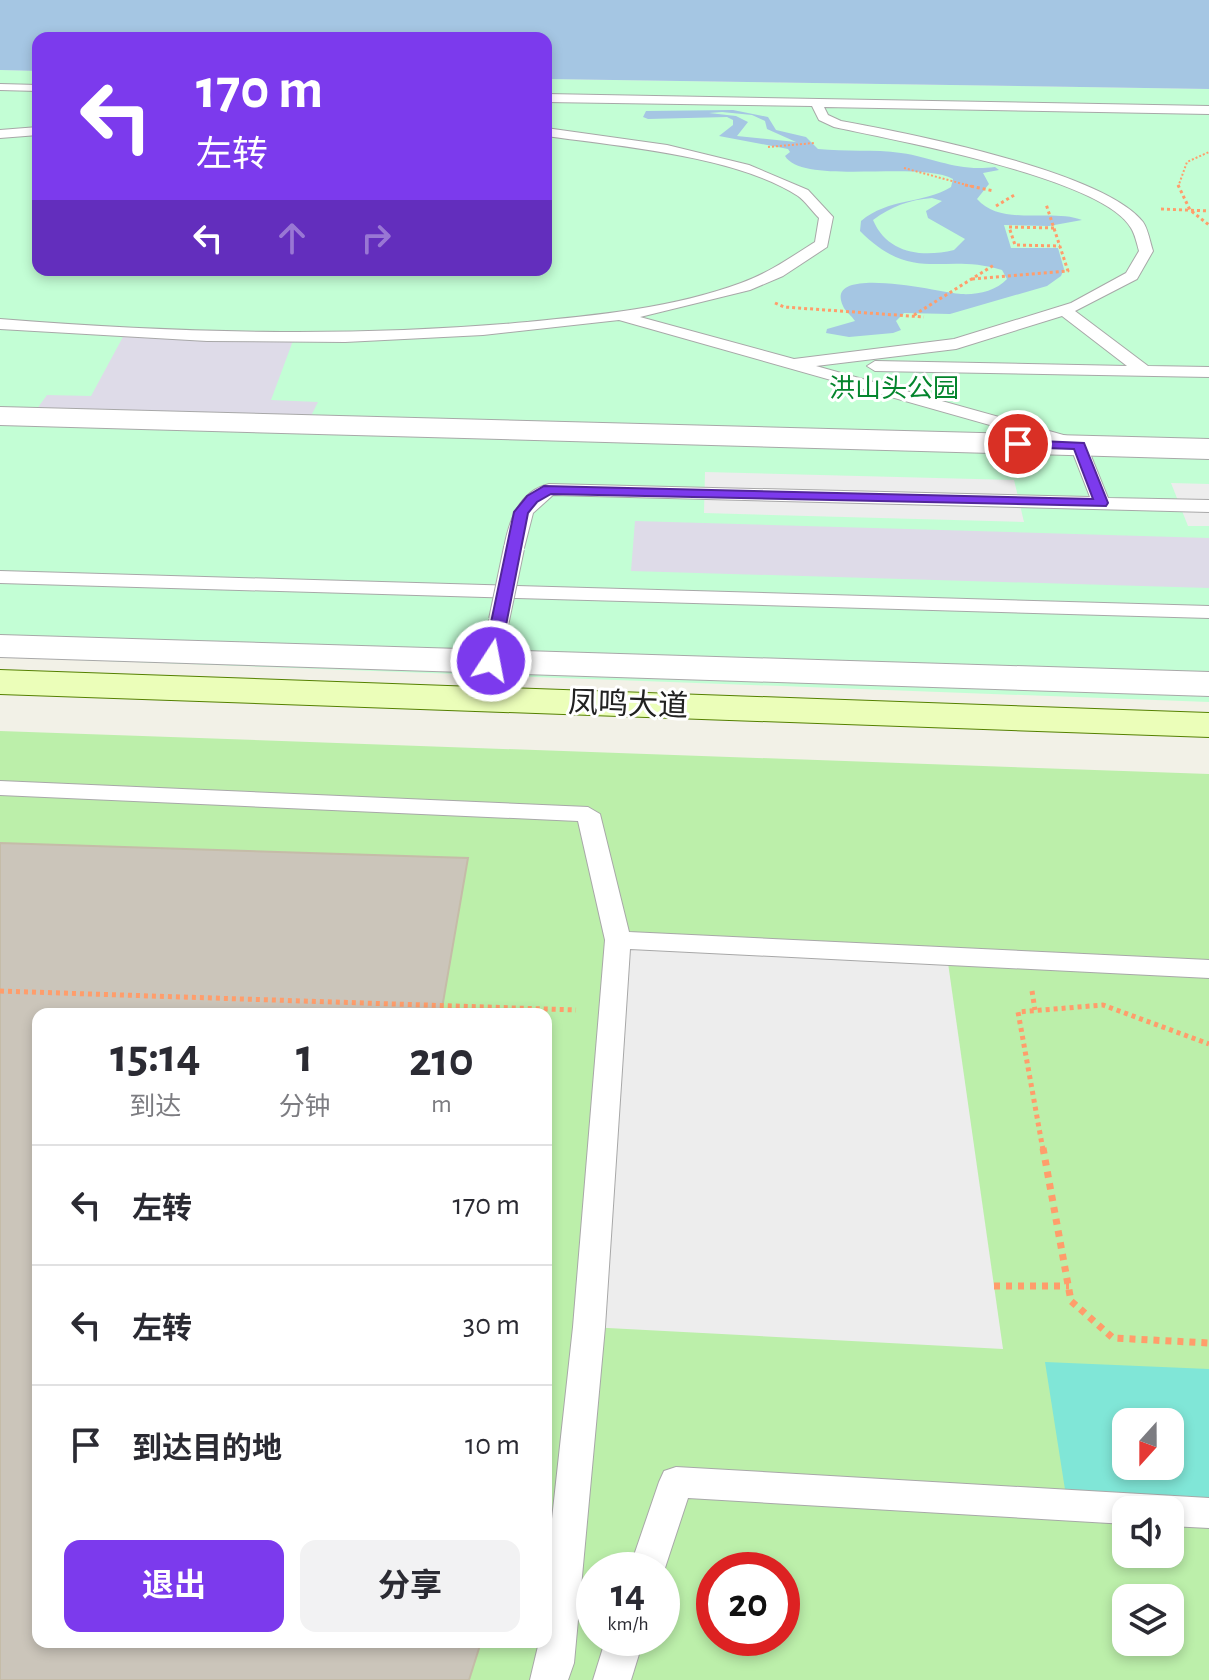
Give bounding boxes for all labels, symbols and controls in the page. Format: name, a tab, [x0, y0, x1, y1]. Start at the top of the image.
text: 170 m	[196, 62, 323, 118]
icon: left	[64, 64, 168, 168]
text: 左转	[196, 137, 268, 173]
icon: left	[186, 216, 230, 260]
icon: ahead	[270, 216, 314, 260]
icon: right	[354, 216, 398, 260]
park label: 洪山头公园	[829, 375, 959, 402]
pin	[984, 410, 1052, 478]
icon: arrive	[996, 422, 1040, 466]
position arrow	[449, 619, 533, 703]
street label: 凤鸣大道	[567, 686, 689, 722]
text: 15:14	[110, 1033, 201, 1081]
text: 1	[296, 1033, 313, 1081]
text: 210	[409, 1037, 474, 1085]
text: m	[431, 1091, 452, 1117]
text: 到达	[129, 1094, 181, 1120]
text: 分钟	[279, 1094, 331, 1120]
icon: left	[64, 1183, 108, 1227]
text: 170 m	[452, 1190, 520, 1220]
text: 左转	[132, 1194, 192, 1224]
icon: left	[64, 1303, 108, 1347]
text: 30 m	[463, 1310, 520, 1340]
text: 左转	[132, 1314, 192, 1344]
north arrow	[1112, 1408, 1184, 1480]
map controls	[1112, 1408, 1184, 1656]
icon: arrive	[64, 1423, 108, 1467]
text: 10 m	[465, 1430, 520, 1460]
text: 到达目的地	[132, 1434, 282, 1464]
button: sound	[1112, 1496, 1184, 1568]
button: 退出	[64, 1540, 284, 1632]
button: 分享	[300, 1540, 520, 1632]
speed limit sign: 20	[696, 1552, 800, 1656]
text: 14	[611, 1574, 645, 1614]
button: layers	[1112, 1584, 1184, 1656]
text: km/h	[607, 1614, 649, 1634]

